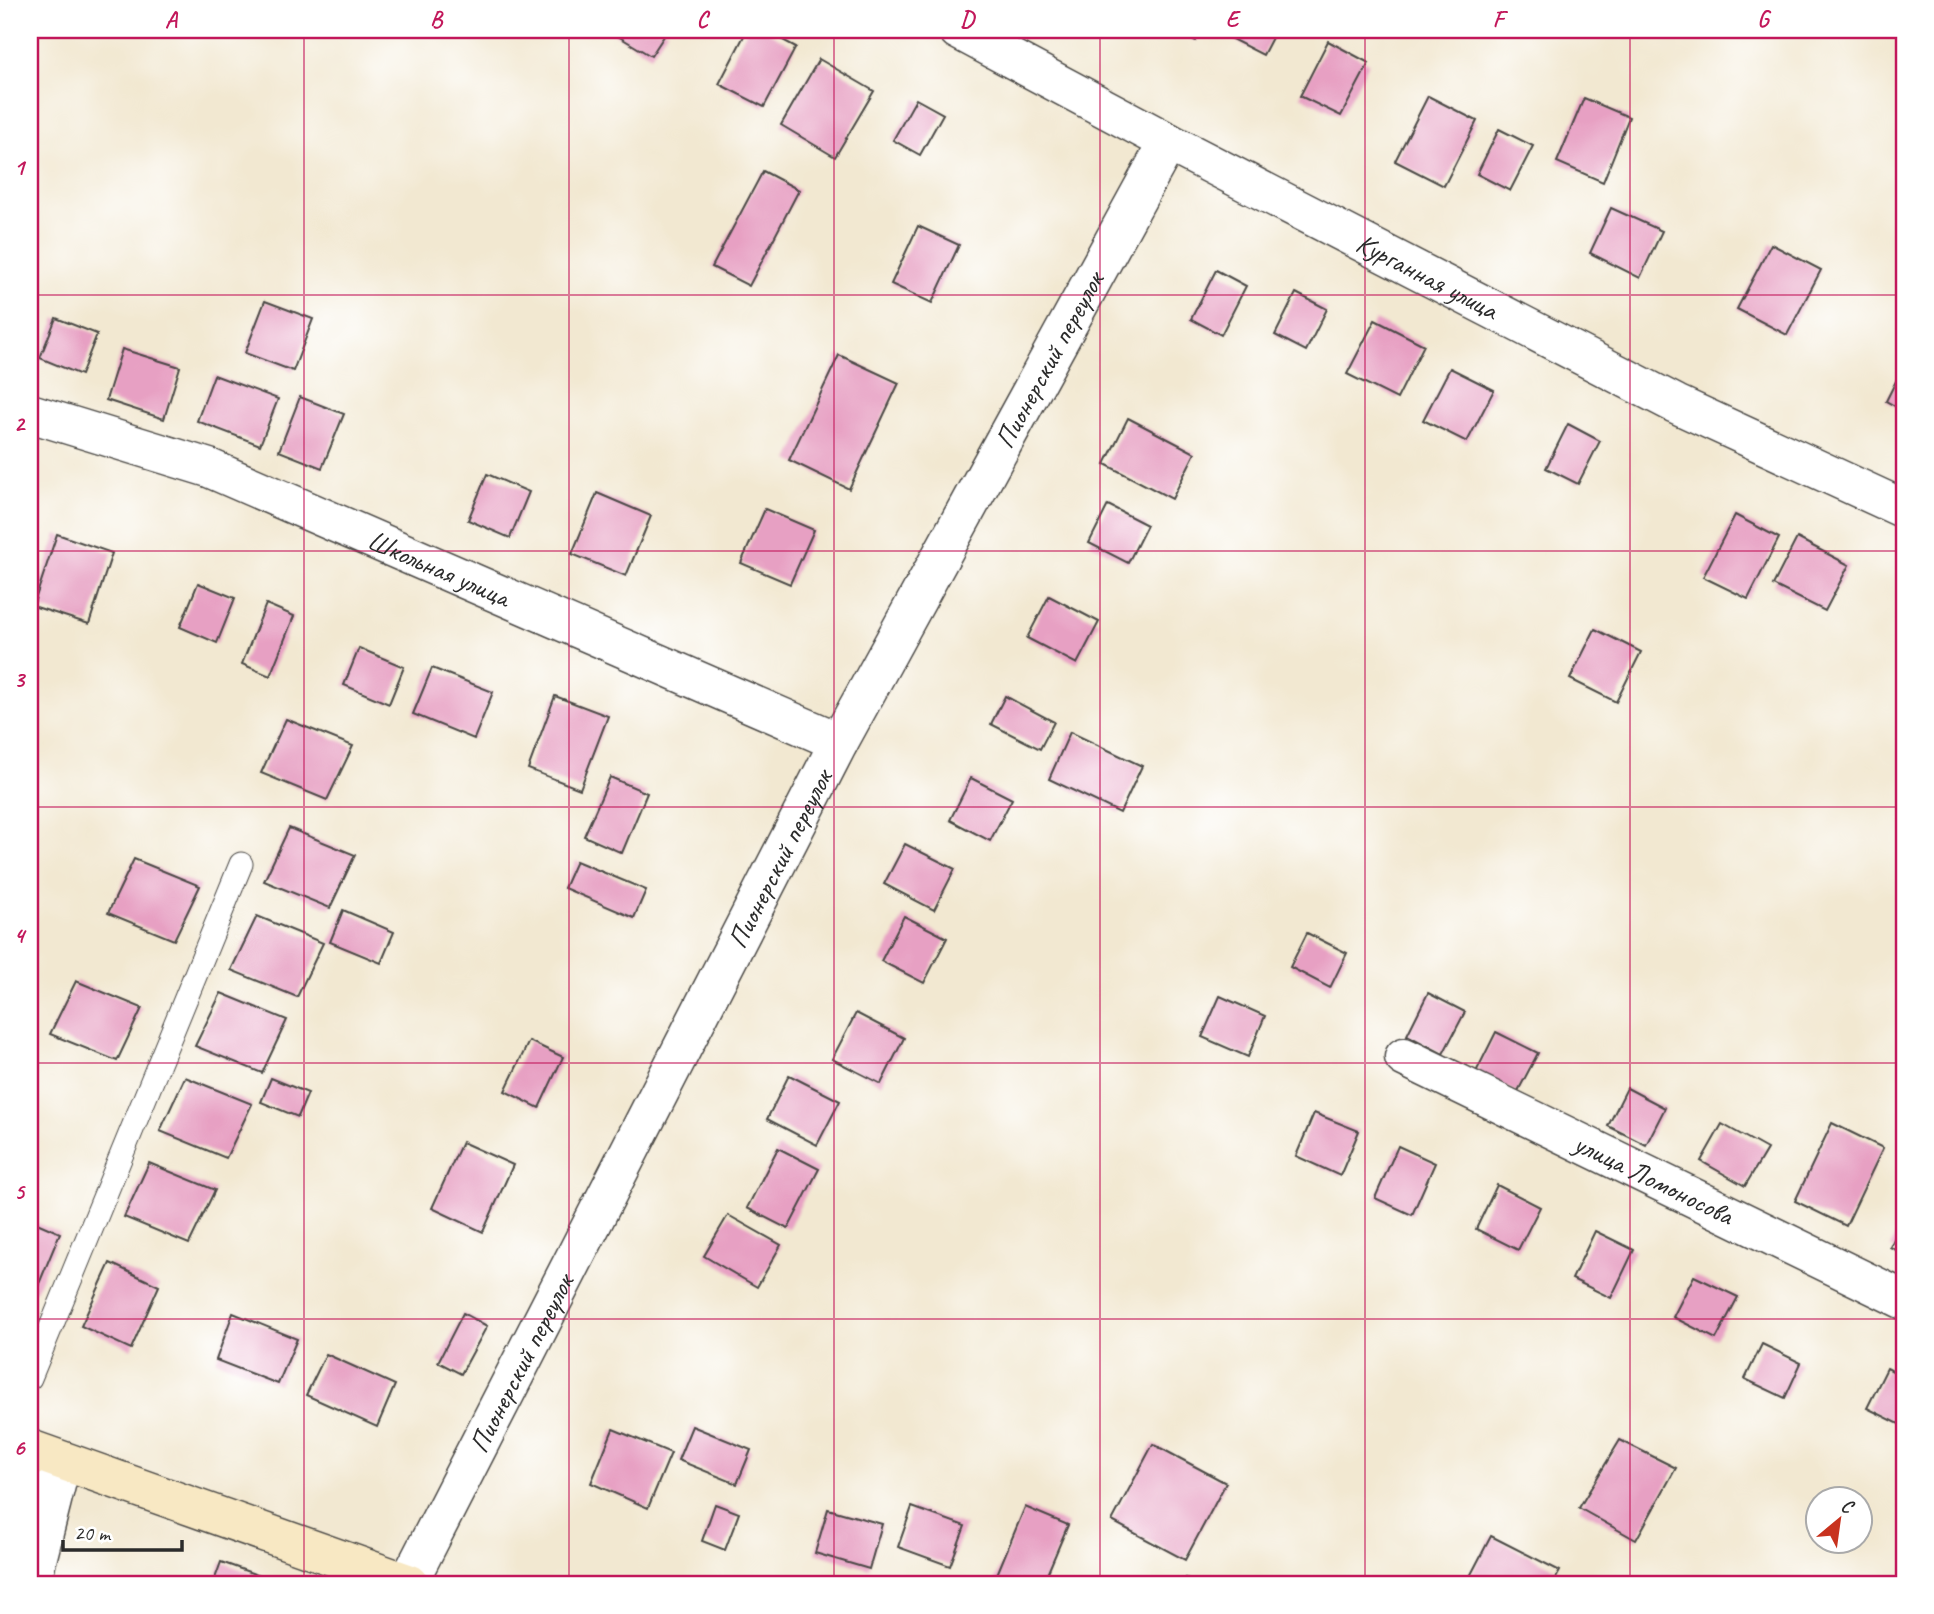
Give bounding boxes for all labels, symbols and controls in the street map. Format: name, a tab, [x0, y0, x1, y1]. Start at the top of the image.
text: A	[165, 5, 179, 34]
text: B	[430, 5, 444, 34]
text: C	[697, 5, 711, 34]
text: D	[960, 5, 976, 34]
text: E	[1226, 5, 1242, 34]
text: F	[1493, 5, 1509, 34]
text: G	[1757, 5, 1772, 34]
text: 1	[14, 153, 27, 182]
street label: Курганная улица	[1351, 225, 1505, 328]
street label: Пионерский переулок	[987, 263, 1113, 454]
text: 2	[14, 409, 27, 438]
street label: Школьная улица	[362, 522, 517, 616]
text: 3	[14, 665, 27, 694]
street label: Пионерский переулок	[719, 761, 841, 954]
text: 4	[14, 921, 27, 950]
street label: улица Ломоносова	[1567, 1125, 1741, 1233]
text: 5	[14, 1177, 26, 1206]
street label: Пионерский переулок	[461, 1266, 583, 1459]
text: 6	[14, 1433, 27, 1462]
north arrow	[1804, 1484, 1874, 1554]
text: С	[1837, 1493, 1859, 1520]
scale bar	[63, 1509, 182, 1553]
text: 20 m	[74, 1520, 112, 1546]

